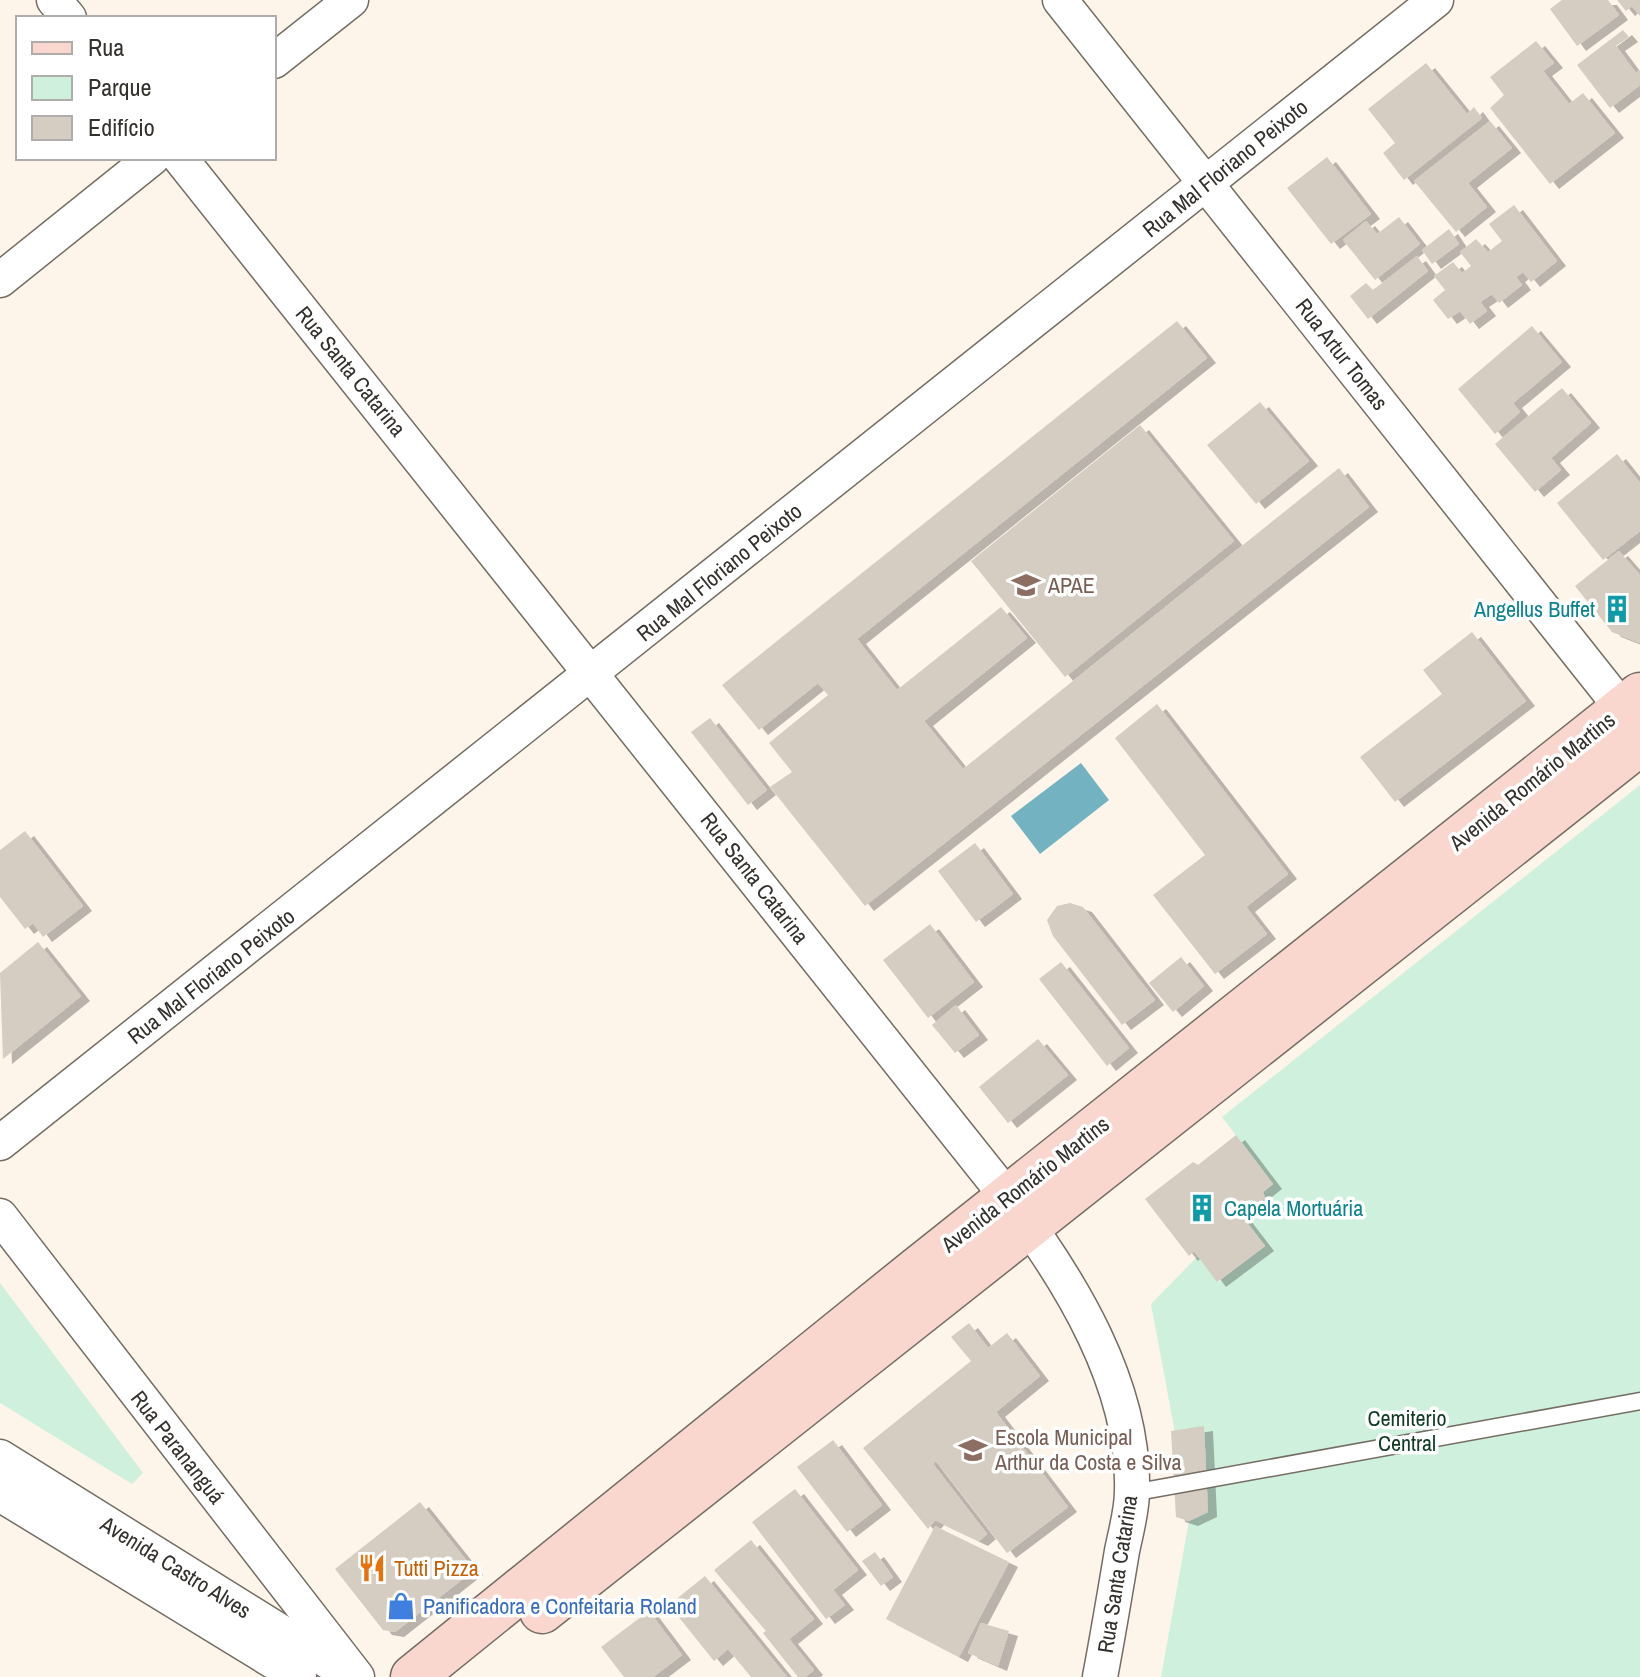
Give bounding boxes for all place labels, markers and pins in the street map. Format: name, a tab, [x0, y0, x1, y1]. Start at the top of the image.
school or university icon: APAE	[1011, 570, 1041, 600]
place label: APAE	[1047, 570, 1095, 600]
place label: Angellus Buffet	[1473, 594, 1595, 624]
building icon: Angellus Buffet	[1602, 594, 1632, 624]
building icon: Capela Mortuária	[1187, 1193, 1217, 1223]
place label: Capela Mortuária	[1224, 1193, 1363, 1223]
place label: Escola Municipal Arthur da Costa e Silva	[994, 1422, 1182, 1477]
school or university icon: Escola Municipal Arthur da Costa e Silva	[958, 1435, 988, 1465]
restaurant icon: Tutti Pizza	[357, 1553, 387, 1583]
place label: Tutti Pizza	[394, 1553, 479, 1583]
shop icon: Panificadora e Confeitaria Roland	[386, 1591, 416, 1621]
place label: Panificadora e Confeitaria Roland	[423, 1591, 697, 1621]

